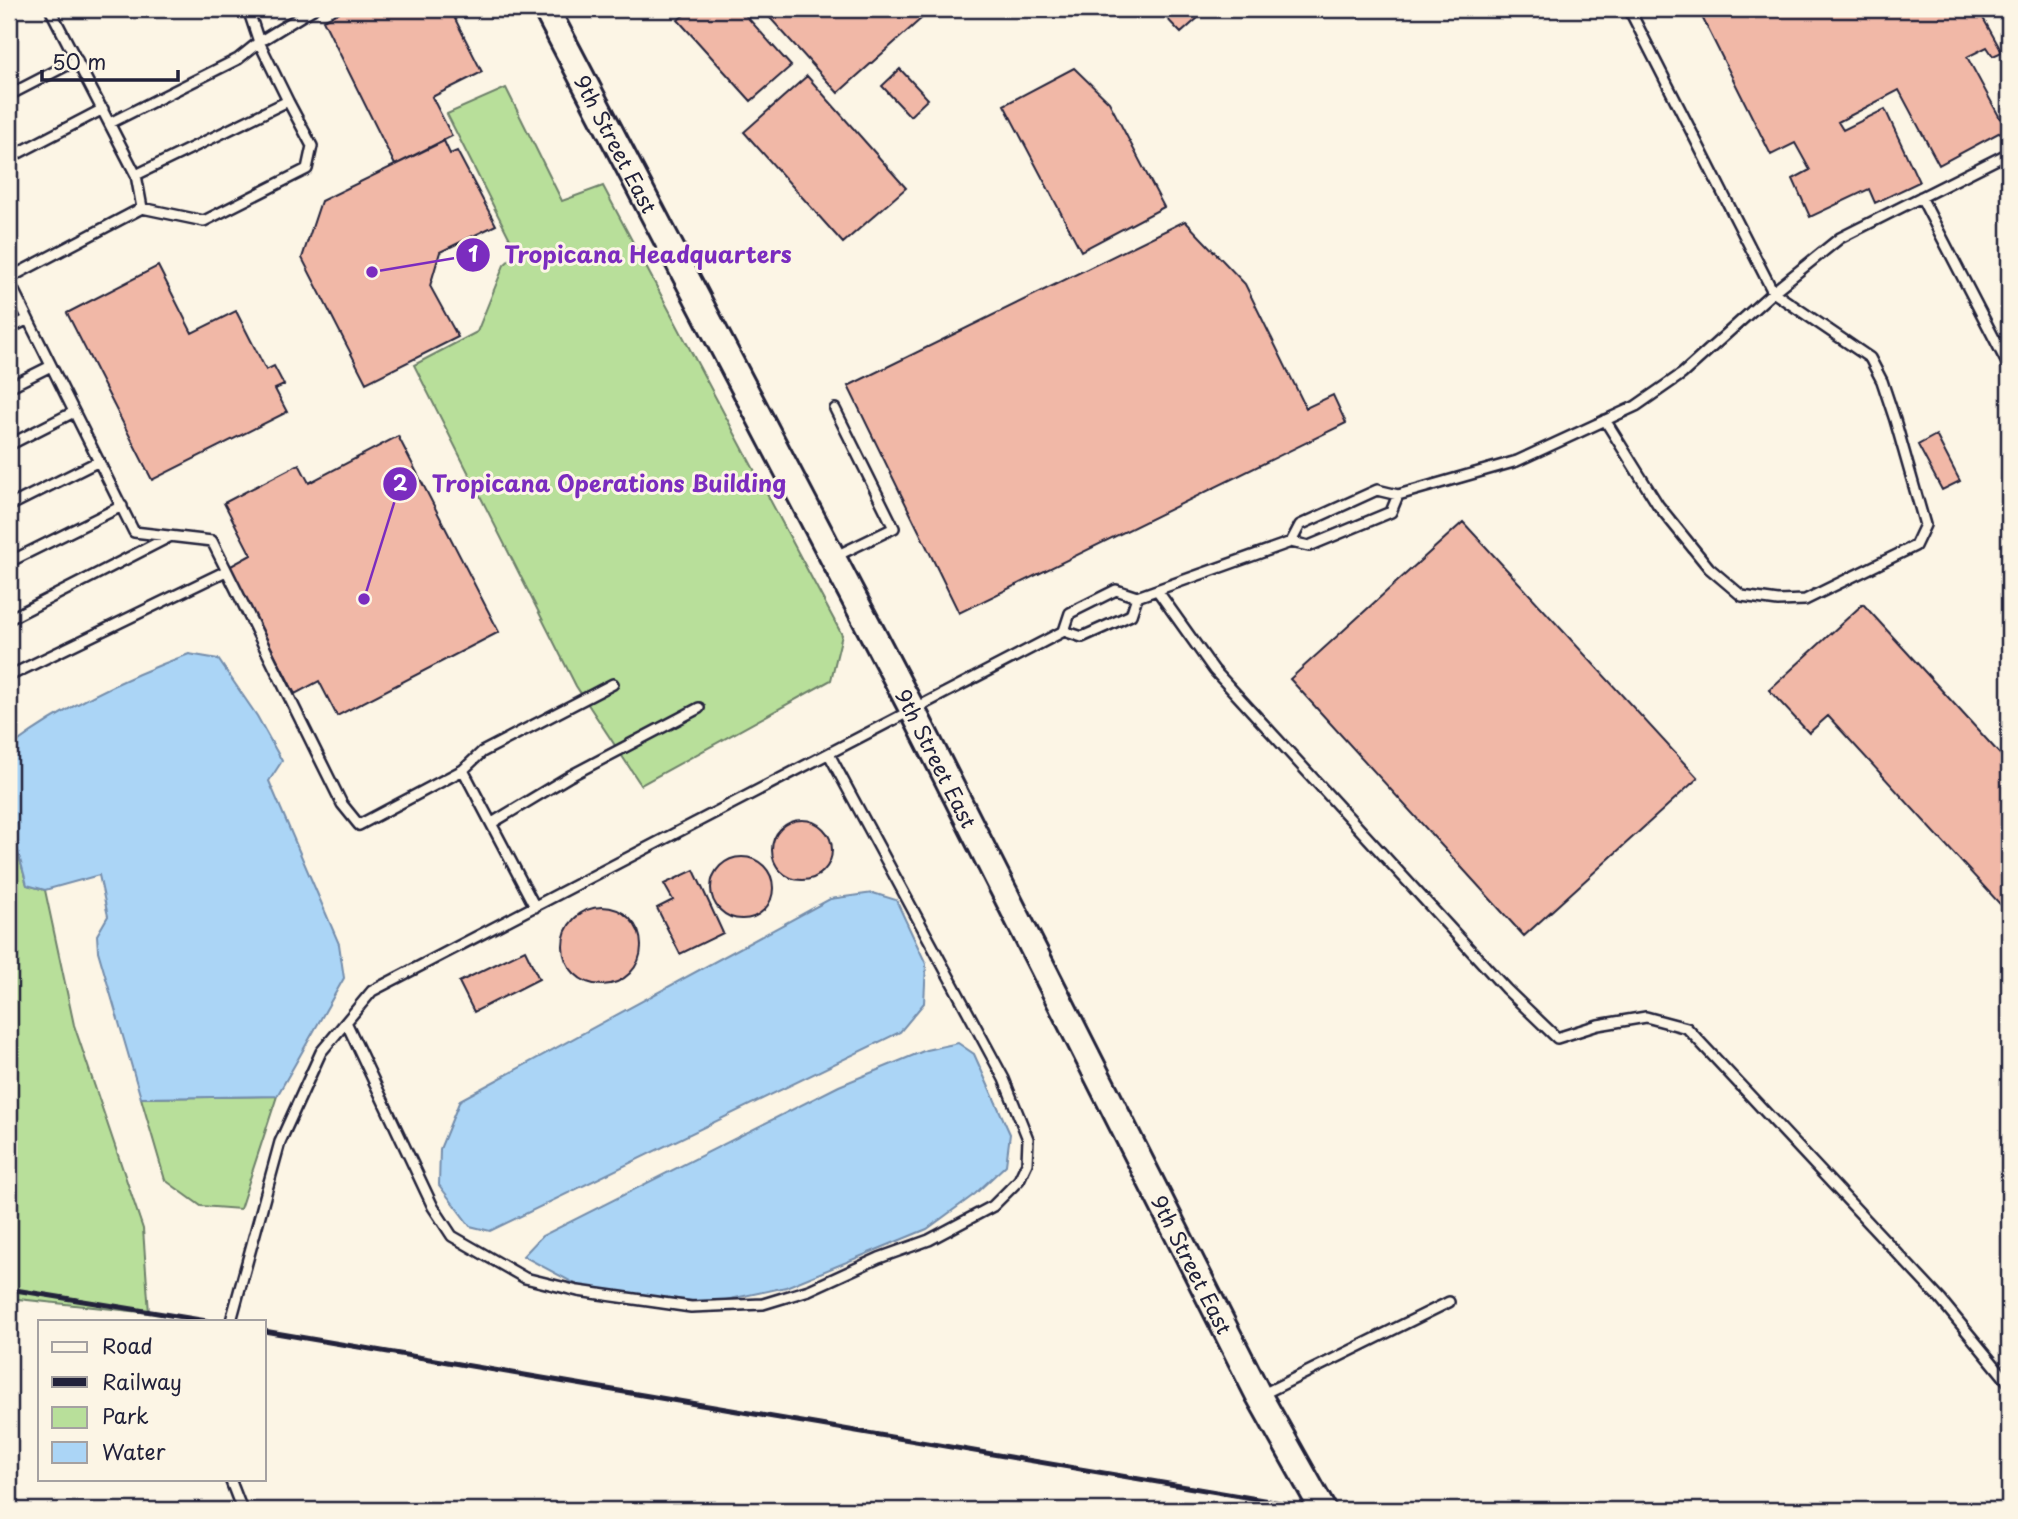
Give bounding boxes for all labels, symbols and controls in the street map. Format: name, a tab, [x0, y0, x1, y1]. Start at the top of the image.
scale bar	[42, 38, 178, 82]
text: 50 m	[52, 45, 106, 77]
street label: 9th Street East	[567, 69, 666, 219]
callout: Tropicana Headquarters	[456, 233, 806, 277]
text: Tropicana Headquarters	[504, 236, 792, 271]
text: 1	[468, 237, 478, 269]
callout: Tropicana Operations Building	[382, 462, 800, 506]
text: Tropicana Operations Building	[432, 465, 786, 500]
text: 2	[393, 466, 408, 498]
street label: 9th Street East	[888, 683, 985, 833]
street label: 9th Street East	[1144, 1189, 1241, 1339]
legend	[38, 1320, 266, 1480]
text: Road	[102, 1329, 153, 1361]
text: Railway	[102, 1365, 182, 1397]
text: Park	[102, 1399, 149, 1431]
text: Water	[102, 1435, 166, 1467]

